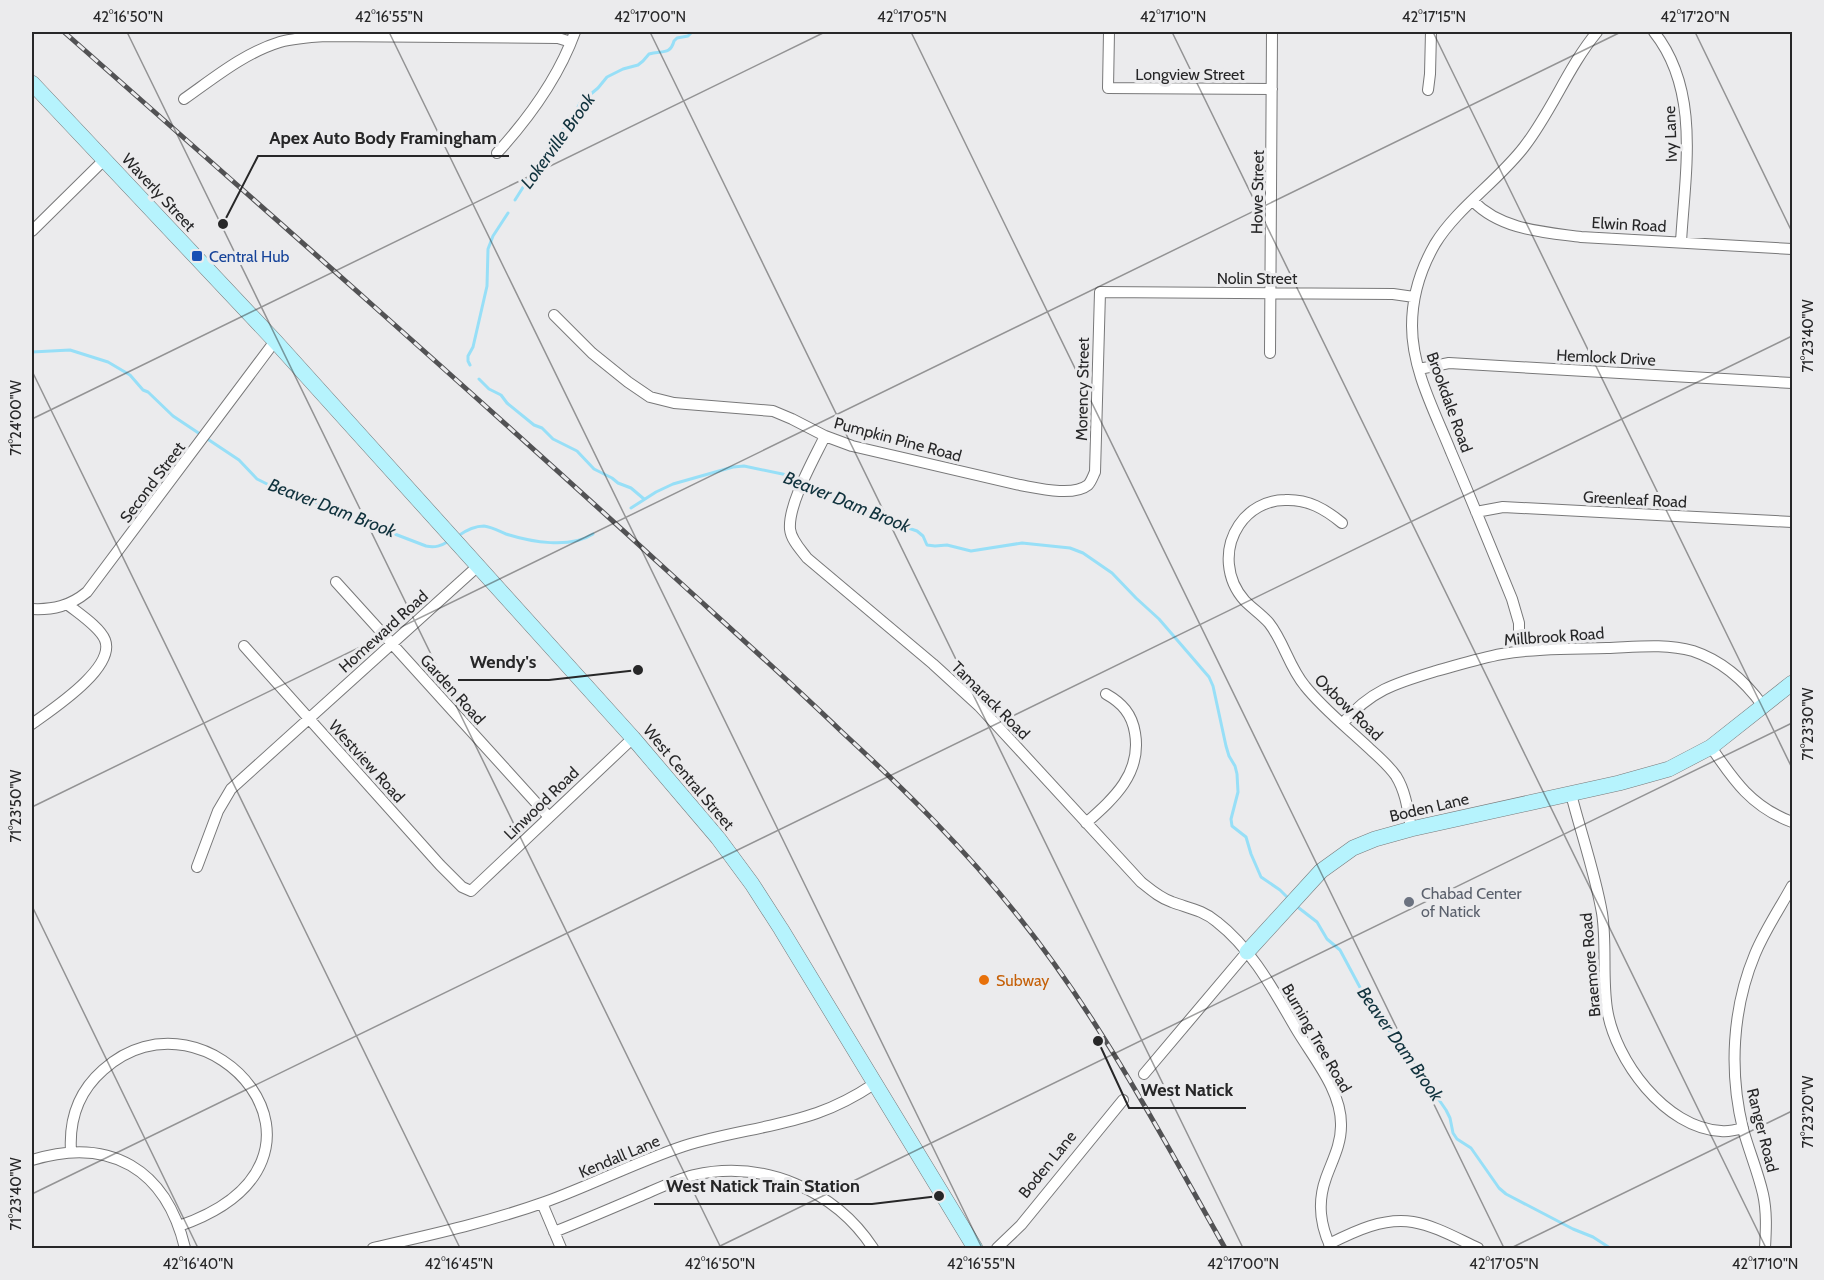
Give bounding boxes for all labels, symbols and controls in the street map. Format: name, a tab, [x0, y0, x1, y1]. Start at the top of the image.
text: 42°16'50"N	[93, 8, 163, 26]
text: 42°16'55"N	[355, 8, 423, 26]
text: 42°17'00"N	[614, 8, 686, 26]
text: 42°17'05"N	[877, 8, 947, 26]
text: 42°17'10"N	[1140, 8, 1206, 26]
text: 42°17'15"N	[1402, 8, 1466, 26]
text: 42°17'20"N	[1660, 8, 1730, 26]
street label: Longview Street	[1135, 65, 1245, 84]
water label: Lokerville Brook	[516, 88, 601, 193]
street label: Ivy Lane	[1660, 106, 1681, 162]
callout: Apex Auto Body Framingham	[258, 120, 509, 156]
text: Apex Auto Body Framingham	[269, 127, 497, 149]
street label: Howe Street	[1247, 149, 1268, 234]
street label: Waverly Street	[118, 150, 200, 236]
street label: Elwin Road	[1591, 213, 1667, 236]
place label: Central Hub	[209, 247, 290, 266]
marker: Central Hub	[190, 249, 204, 263]
street label: Nolin Street	[1217, 269, 1298, 288]
text: 71°23'40"W	[1799, 299, 1817, 373]
street label: Morency Street	[1072, 336, 1093, 441]
street label: Hemlock Drive	[1556, 345, 1656, 370]
street label: Brookdale Road	[1423, 349, 1476, 455]
text: 71°24'00"W	[7, 379, 25, 456]
street label: Pumpkin Pine Road	[832, 413, 964, 466]
street label: Second Street	[116, 438, 189, 526]
water label: Beaver Dam Brook	[780, 467, 915, 538]
water label: Beaver Dam Brook	[265, 474, 400, 543]
street label: Greenleaf Road	[1583, 487, 1687, 512]
street label: Homeward Road	[335, 586, 432, 676]
street label: Millbrook Road	[1503, 624, 1605, 649]
callout: Wendy's	[458, 644, 549, 680]
street label: Garden Road	[416, 650, 489, 728]
text: Wendy's	[470, 651, 537, 673]
street label: Tamarack Road	[948, 657, 1034, 743]
street label: Oxbow Road	[1311, 670, 1387, 744]
text: 71°23'30"W	[1799, 687, 1817, 760]
street label: Westview Road	[325, 716, 409, 806]
street label: West Central Street	[639, 721, 739, 834]
street label: Linwood Road	[500, 763, 583, 844]
text: 71°23'50"W	[7, 769, 25, 842]
street label: Boden Lane	[1388, 789, 1471, 826]
place label: Chabad Center of Natick	[1421, 884, 1522, 921]
marker: Chabad Center of Natick	[1402, 895, 1416, 909]
street label: Braemore Road	[1576, 912, 1605, 1018]
place label: Subway	[996, 971, 1049, 990]
marker: Subway	[977, 973, 991, 987]
street label: Burning Tree Road	[1278, 980, 1355, 1096]
water label: Beaver Dam Brook	[1352, 983, 1448, 1107]
callout: West Natick	[1129, 1072, 1246, 1108]
text: 71°23'20"W	[1799, 1075, 1817, 1148]
text: West Natick	[1141, 1079, 1234, 1101]
street label: Ranger Road	[1743, 1086, 1782, 1174]
street label: Boden Lane	[1015, 1127, 1080, 1202]
street label: Kendall Lane	[576, 1131, 663, 1182]
text: 71°23'40"W	[7, 1157, 25, 1231]
callout: West Natick Train Station	[654, 1168, 872, 1204]
text: West Natick Train Station	[666, 1175, 860, 1197]
text: 42°16'40"N	[162, 1255, 234, 1273]
text: 42°16'45"N	[425, 1255, 493, 1273]
text: 42°16'50"N	[685, 1255, 755, 1273]
text: 42°16'55"N	[947, 1255, 1015, 1273]
text: 42°17'00"N	[1207, 1255, 1279, 1273]
text: 42°17'05"N	[1469, 1255, 1539, 1273]
text: 42°17'10"N	[1732, 1255, 1798, 1273]

